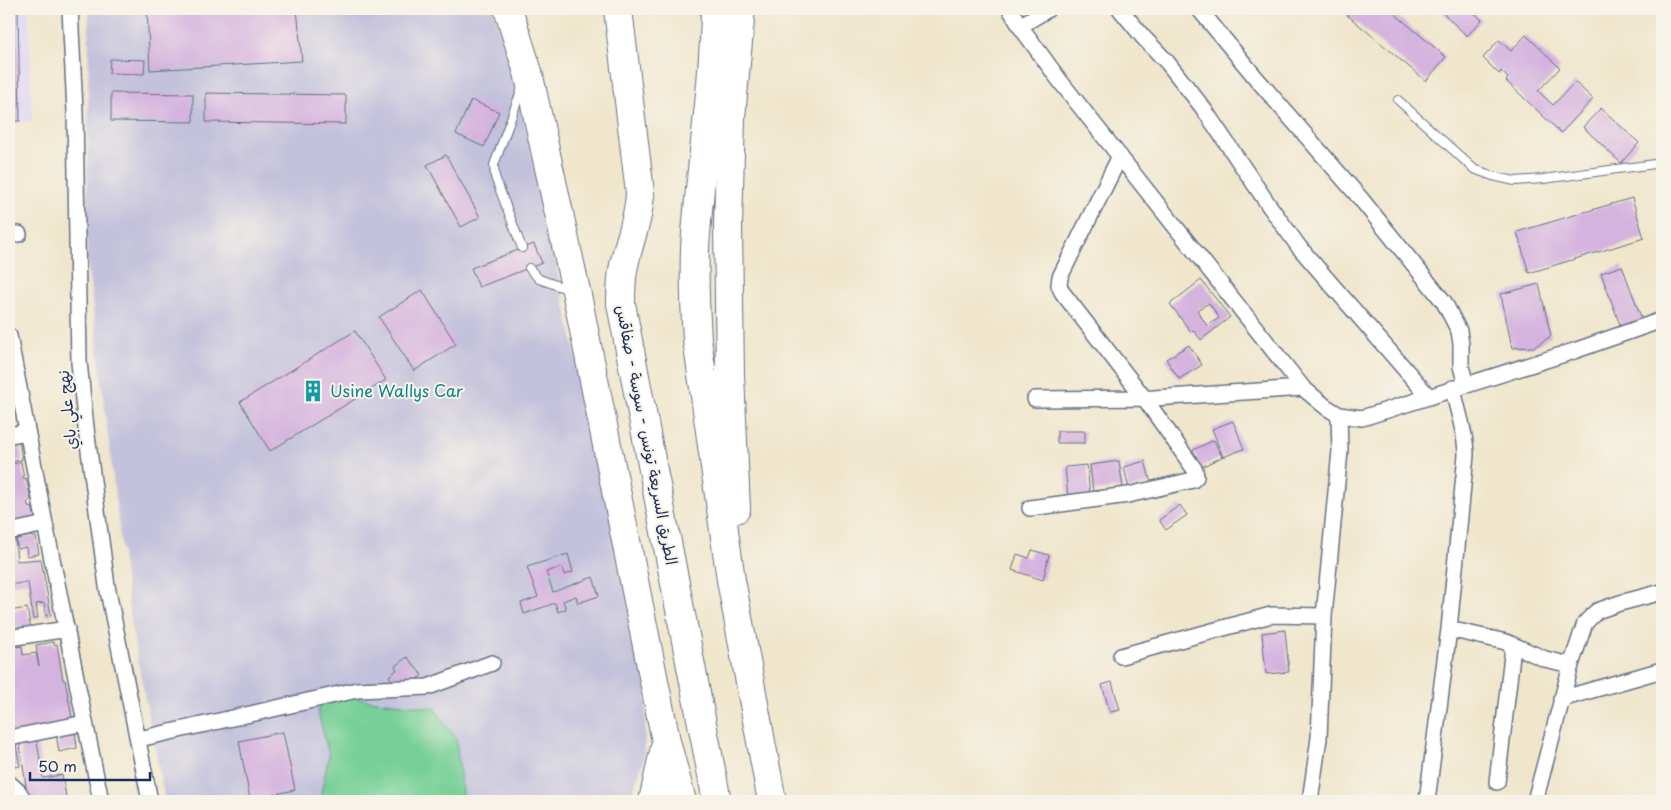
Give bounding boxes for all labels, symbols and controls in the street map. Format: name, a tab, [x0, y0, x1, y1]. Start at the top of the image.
street label: الطريق السريعة تونس - سوسة - صفاقس	[611, 303, 685, 567]
street label: نهج علي باي	[50, 369, 86, 451]
building icon: Usine Wallys Car	[300, 378, 326, 404]
place label: Usine Wallys Car	[330, 378, 464, 402]
scale bar	[30, 750, 150, 782]
text: 50 m	[38, 754, 77, 777]

